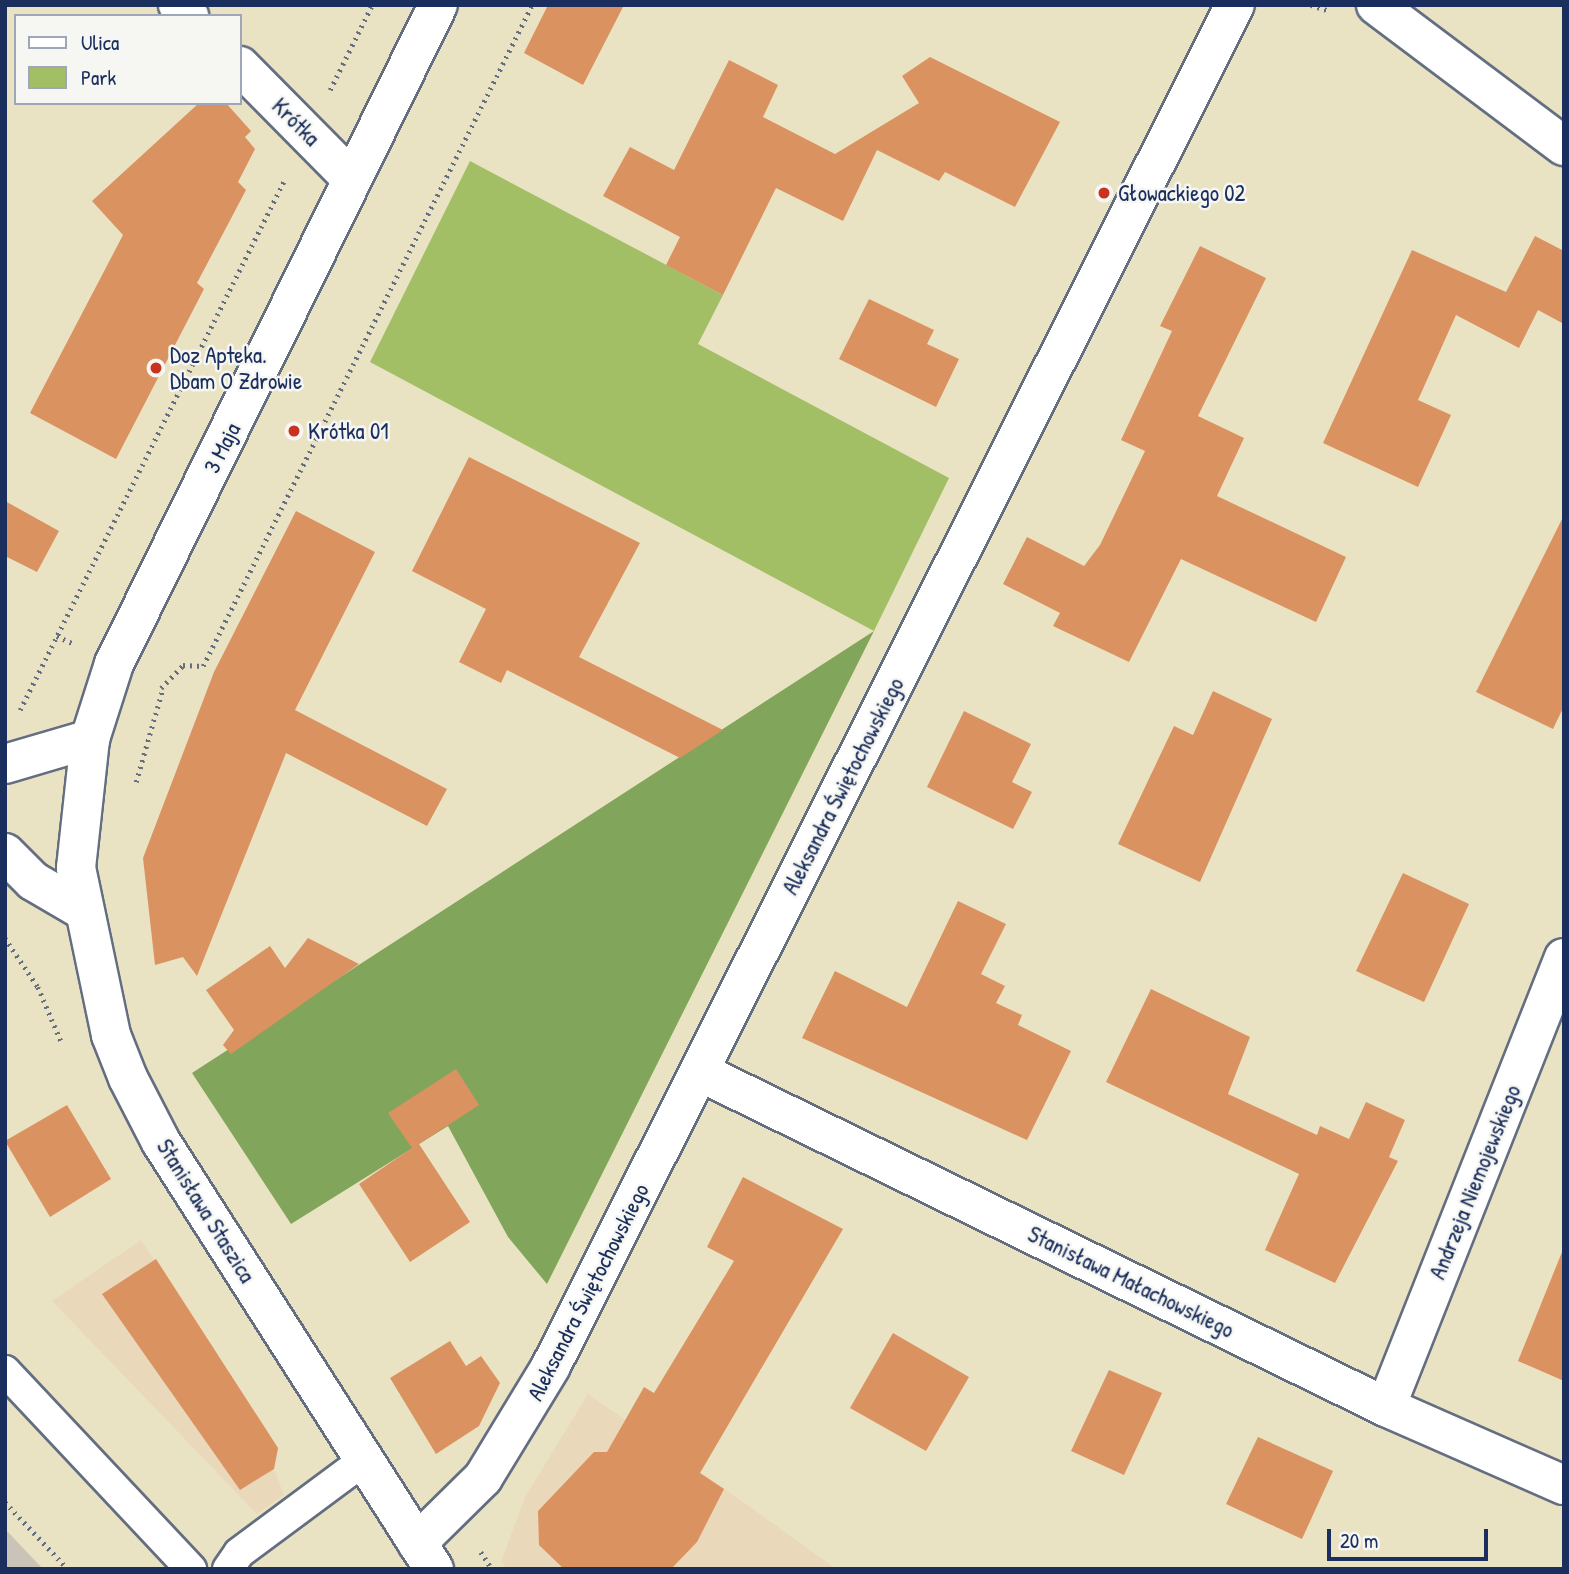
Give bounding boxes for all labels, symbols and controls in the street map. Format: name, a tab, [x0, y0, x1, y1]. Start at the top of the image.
legend	[14, 14, 242, 105]
text: Ulica	[81, 28, 119, 57]
text: Park	[81, 63, 116, 92]
street label: Krótka	[266, 92, 326, 152]
place label: Głowackiego 02	[1118, 179, 1245, 207]
marker: Głowackiego 02	[1096, 185, 1112, 201]
place label: Doz Apteka. Dbam O Zdrowie	[170, 341, 302, 395]
marker: Doz Apteka. Dbam O Zdrowie	[148, 360, 164, 376]
place label: Krótka 01	[308, 417, 389, 445]
street label: 3 Maja	[198, 418, 246, 478]
marker: Krótka 01	[286, 423, 302, 439]
street label: Aleksandra Świętochowskiego	[776, 673, 910, 899]
street label: Andrzeja Niemojewskiego	[1423, 1081, 1527, 1283]
street label: Stanisława Staszica	[151, 1134, 261, 1288]
street label: Aleksandra Świętochowskiego	[521, 1179, 655, 1405]
street label: Stanisława Małachowskiego	[1023, 1220, 1239, 1344]
scale bar	[1331, 1514, 1492, 1558]
text: 20 m	[1340, 1526, 1378, 1555]

